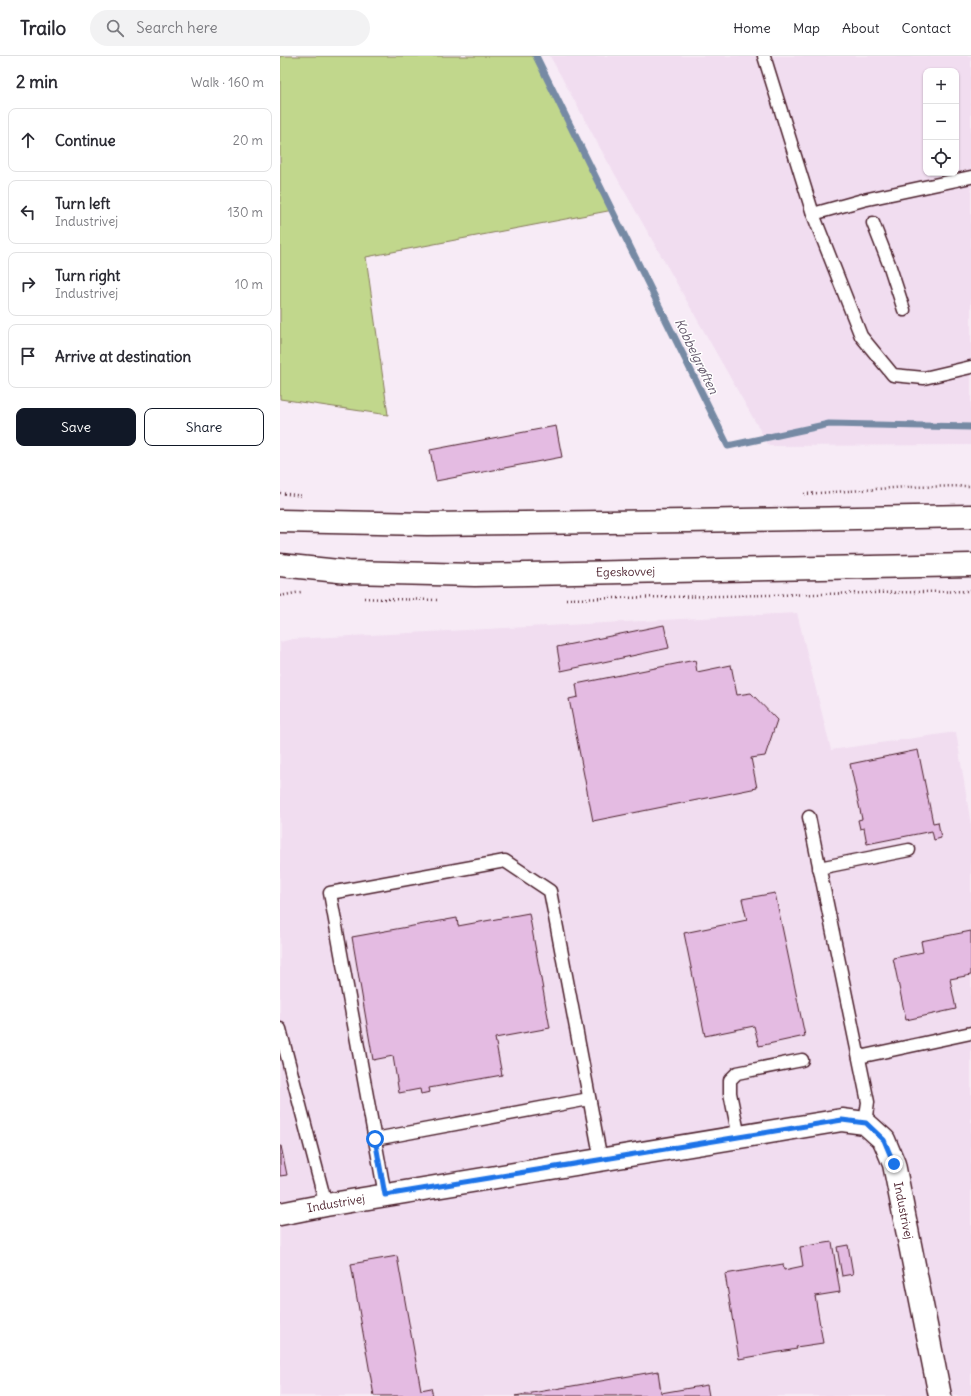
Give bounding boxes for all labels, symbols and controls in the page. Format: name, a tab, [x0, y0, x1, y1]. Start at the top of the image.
search box	[90, 10, 370, 46]
text: Trailo	[20, 16, 66, 40]
icon: search	[104, 17, 126, 39]
text: Search here	[136, 18, 218, 37]
text: Home	[733, 19, 771, 37]
text: Map	[793, 19, 820, 37]
text: About	[842, 19, 880, 37]
text: Contact	[902, 19, 951, 37]
map controls	[923, 68, 959, 176]
button: +	[923, 68, 959, 104]
text: 2 min	[16, 71, 58, 93]
text: Walk · 160 m	[191, 74, 264, 91]
button: −	[923, 104, 959, 140]
icon: ahead	[17, 129, 39, 151]
text: Continue	[55, 131, 116, 150]
text: 20 m	[233, 132, 263, 149]
button: locate	[923, 140, 959, 176]
text: Turn left	[55, 194, 110, 213]
icon: left	[17, 201, 39, 223]
text: 130 m	[227, 204, 263, 221]
text: Industrivej	[55, 213, 118, 230]
text: Turn right	[55, 266, 120, 285]
icon: right	[17, 273, 39, 295]
text: 10 m	[235, 276, 263, 293]
text: Industrivej	[55, 285, 118, 302]
water label: Kobbelgrøften	[671, 316, 722, 397]
icon: arrive	[17, 345, 39, 367]
text: Arrive at destination	[55, 347, 191, 366]
button: Save	[16, 408, 136, 446]
button: Share	[144, 408, 264, 446]
street label: Egeskovvej	[596, 563, 655, 580]
route start	[366, 1130, 384, 1148]
route end	[885, 1155, 903, 1173]
street label: Industrivej	[891, 1180, 917, 1241]
street label: Industrivej	[306, 1191, 366, 1216]

